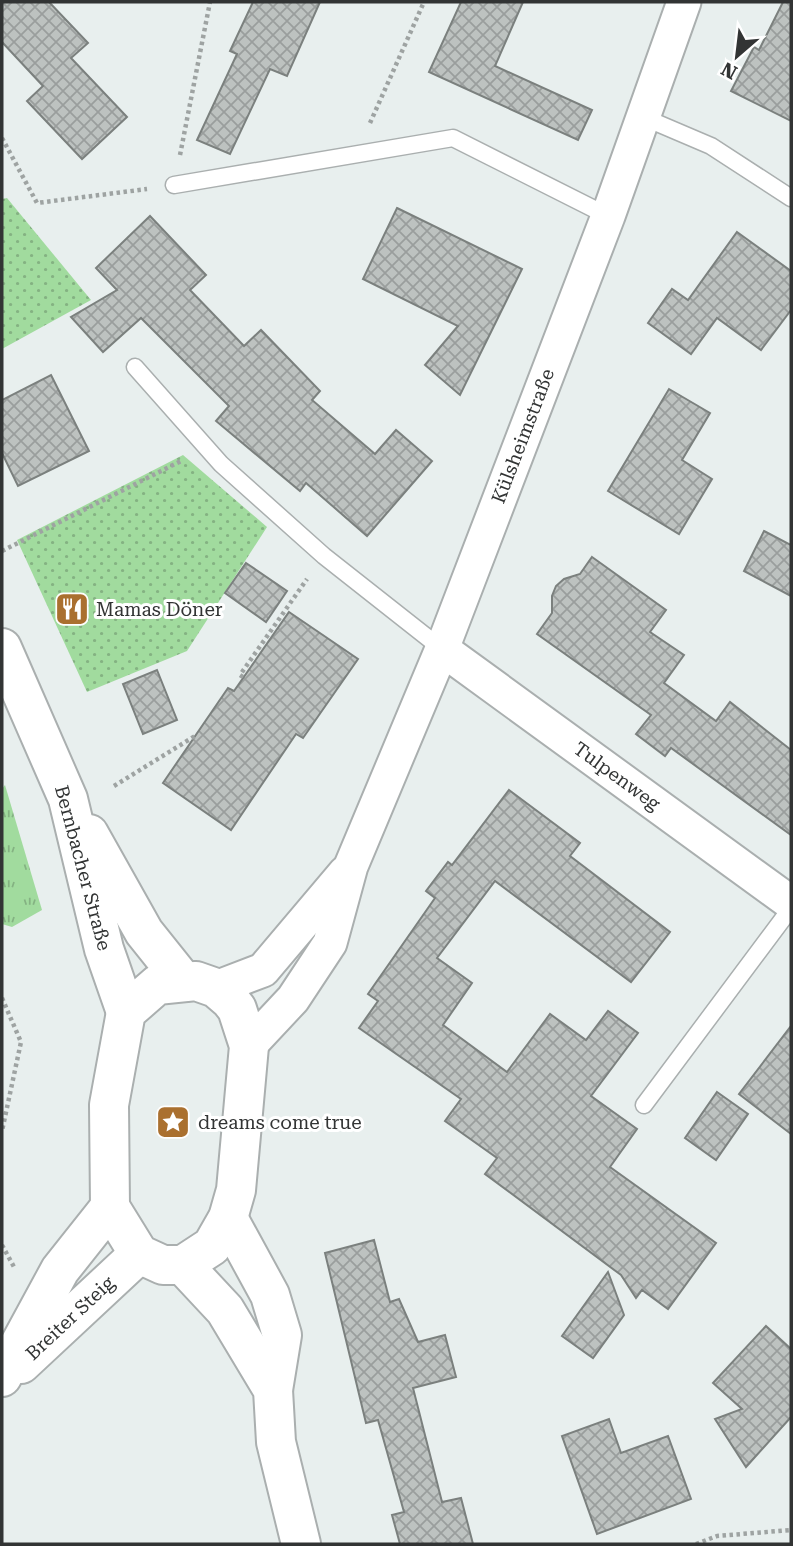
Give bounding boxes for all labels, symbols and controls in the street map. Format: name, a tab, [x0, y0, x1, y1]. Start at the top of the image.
north arrow	[702, 21, 772, 91]
text: N	[717, 57, 741, 84]
street label: Külsheimstraße	[487, 365, 559, 507]
restaurant icon: Mamas Döner	[53, 590, 91, 628]
place label: Mamas Döner	[96, 598, 223, 621]
street label: Tulpenweg	[569, 737, 665, 815]
street label: Bernbacher Straße	[50, 783, 116, 953]
place icon: dreams come true	[154, 1103, 192, 1141]
place label: dreams come true	[198, 1111, 362, 1134]
street label: Breiter Steig	[21, 1271, 119, 1365]

